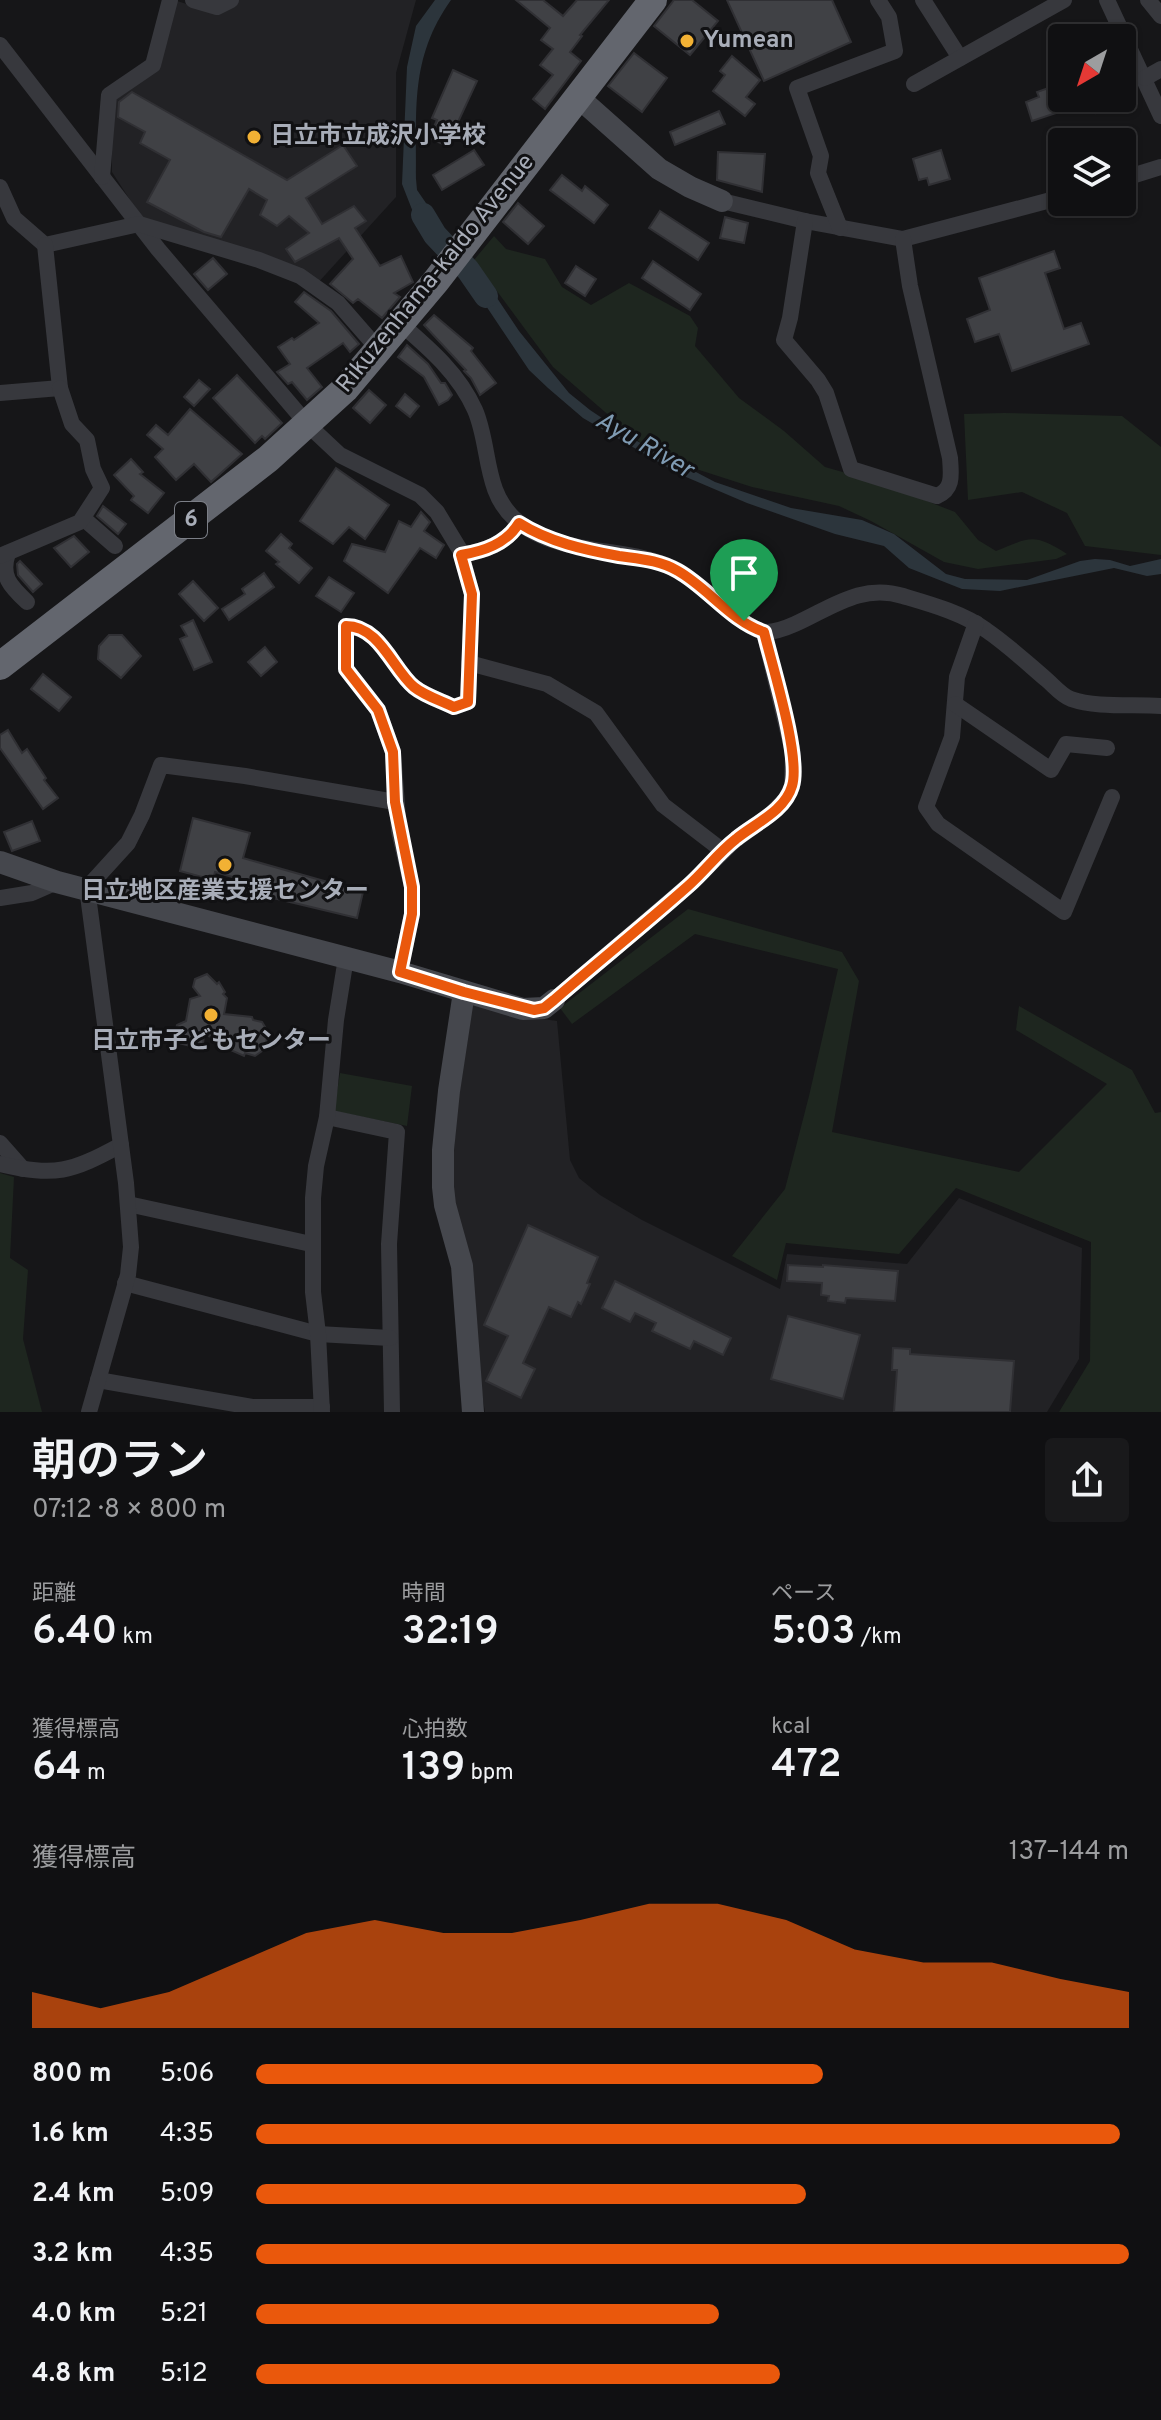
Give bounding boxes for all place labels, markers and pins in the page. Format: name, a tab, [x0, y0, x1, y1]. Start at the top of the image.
place label: Yumean	[703, 26, 794, 56]
marker: Yumean	[678, 32, 696, 50]
place label: 日立市立成沢小学校	[270, 122, 486, 152]
marker: 日立市立成沢小学校	[245, 128, 263, 146]
pin	[710, 539, 778, 621]
marker: 日立地区産業支援センター	[216, 856, 234, 874]
place label: 日立地区産業支援センター	[81, 877, 369, 907]
marker: 日立市子どもセンター	[202, 1006, 220, 1024]
place label: 日立市子どもセンター	[91, 1027, 331, 1057]

